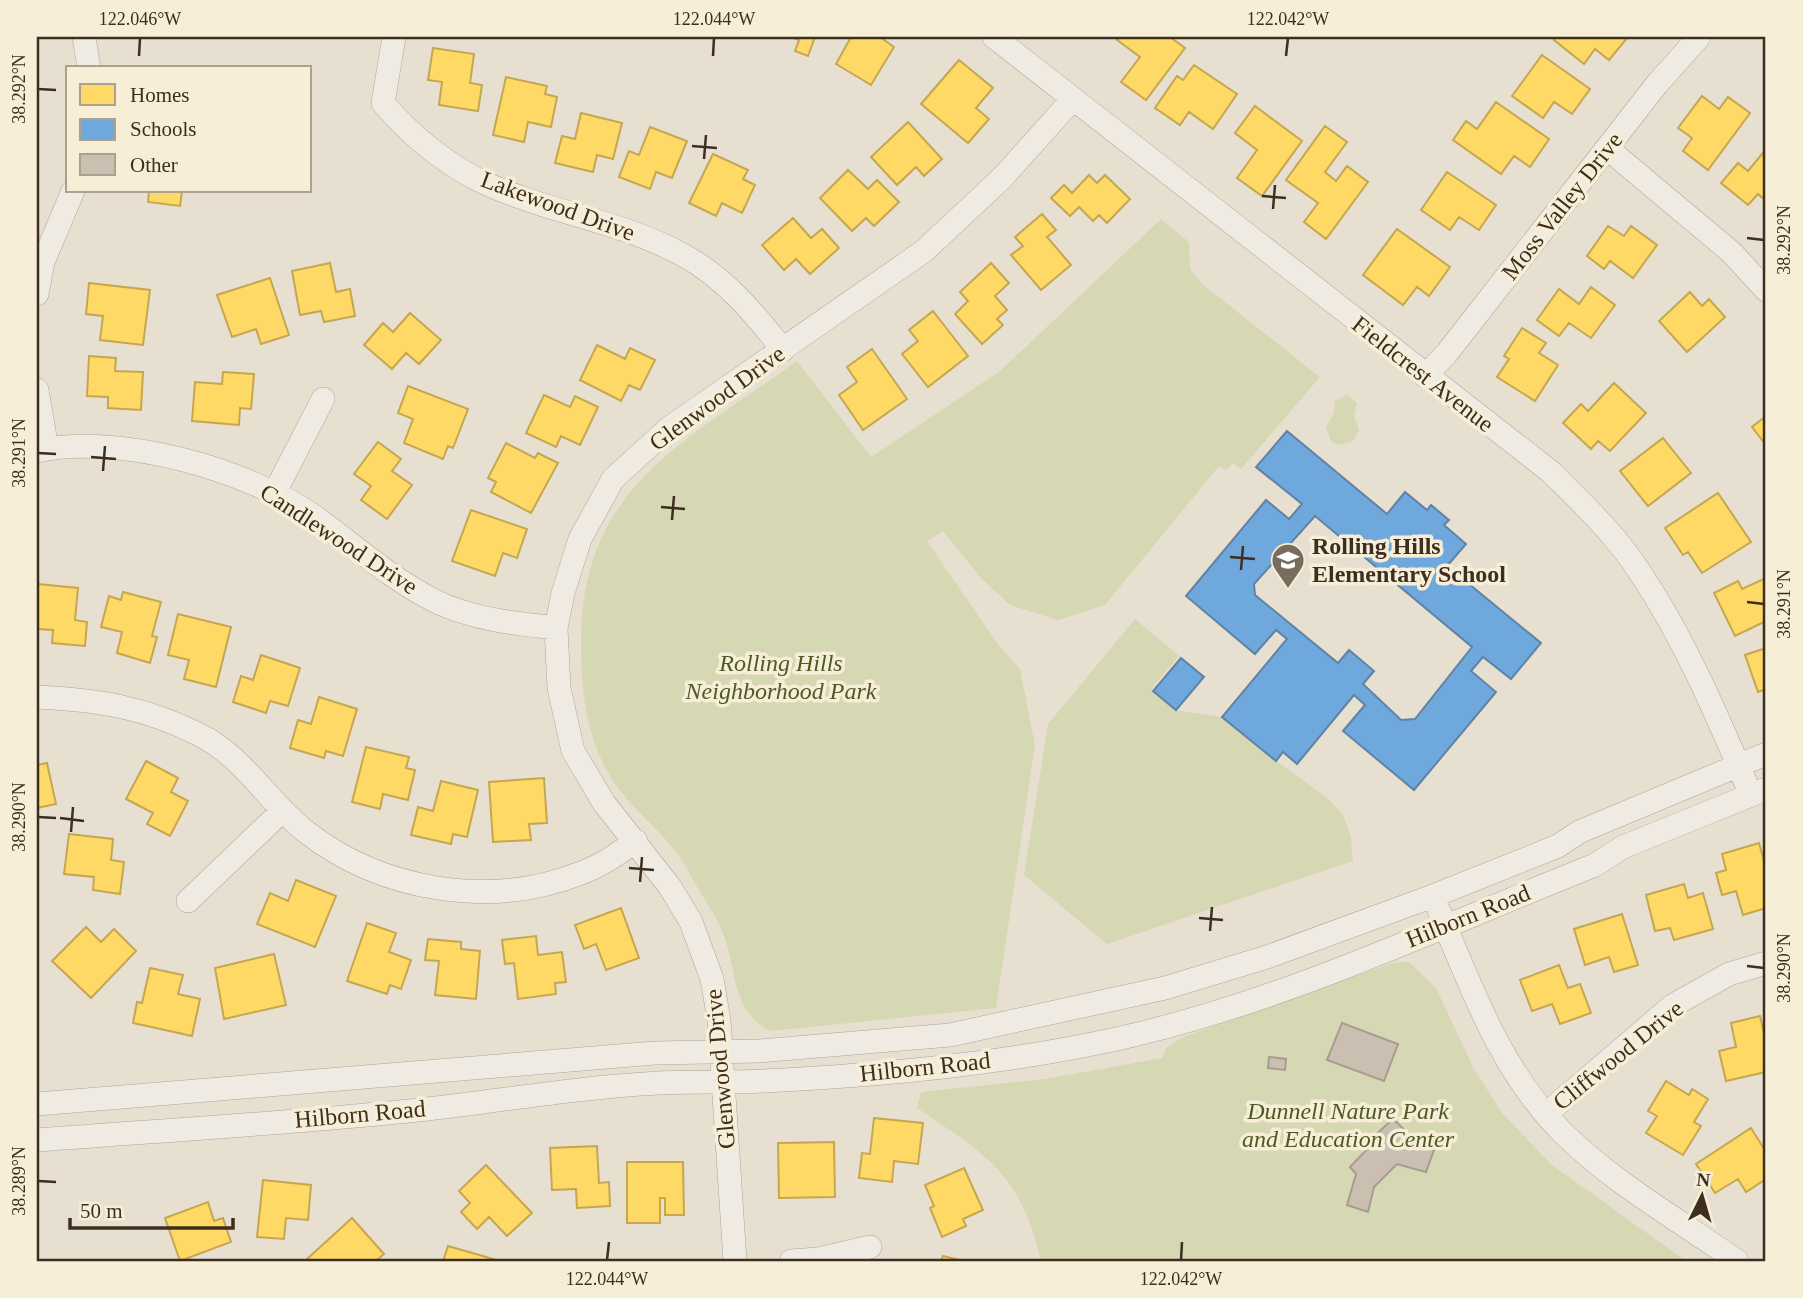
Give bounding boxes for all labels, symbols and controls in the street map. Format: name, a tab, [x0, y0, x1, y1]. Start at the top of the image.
text: 122.046°W	[99, 9, 181, 29]
text: 122.044°W	[673, 9, 755, 29]
text: 122.042°W	[1247, 9, 1329, 29]
text: 38.292°N	[9, 54, 29, 124]
legend	[66, 66, 312, 192]
text: Homes	[130, 83, 190, 107]
text: Schools	[130, 117, 197, 141]
street label: Moss Valley Drive	[1496, 127, 1628, 285]
text: Other	[130, 153, 178, 177]
street label: Lakewood Drive	[477, 166, 639, 246]
text: 38.292°N	[1774, 205, 1794, 275]
street label: Fieldcrest Avenue	[1347, 311, 1499, 437]
street label: Glenwood Drive	[644, 340, 790, 456]
text: 38.291°N	[9, 418, 29, 488]
street label: Candlewood Drive	[256, 479, 422, 599]
place label: Rolling Hills Elementary School	[1312, 533, 1506, 587]
school or university icon: Rolling Hills Elementary School	[1269, 541, 1307, 590]
text: 38.291°N	[1774, 569, 1794, 639]
park label: Rolling Hills Neighborhood Park	[685, 650, 877, 704]
text: 38.290°N	[9, 782, 29, 852]
street label: Hilborn Road	[1402, 879, 1534, 953]
text: 38.290°N	[1774, 933, 1794, 1003]
street label: Glenwood Drive	[700, 988, 740, 1150]
street label: Cliffwood Drive	[1548, 995, 1688, 1115]
street label: Hilborn Road	[858, 1047, 992, 1087]
street label: Hilborn Road	[293, 1095, 427, 1133]
park label: Dunnell Nature Park and Education Center	[1242, 1098, 1455, 1152]
text: 38.289°N	[9, 1146, 29, 1216]
north arrow	[1666, 1162, 1736, 1232]
text: N	[1696, 1169, 1711, 1191]
scale bar	[70, 1186, 233, 1230]
text: 50 m	[80, 1199, 123, 1223]
text: 122.044°W	[566, 1269, 648, 1289]
text: 122.042°W	[1140, 1269, 1222, 1289]

